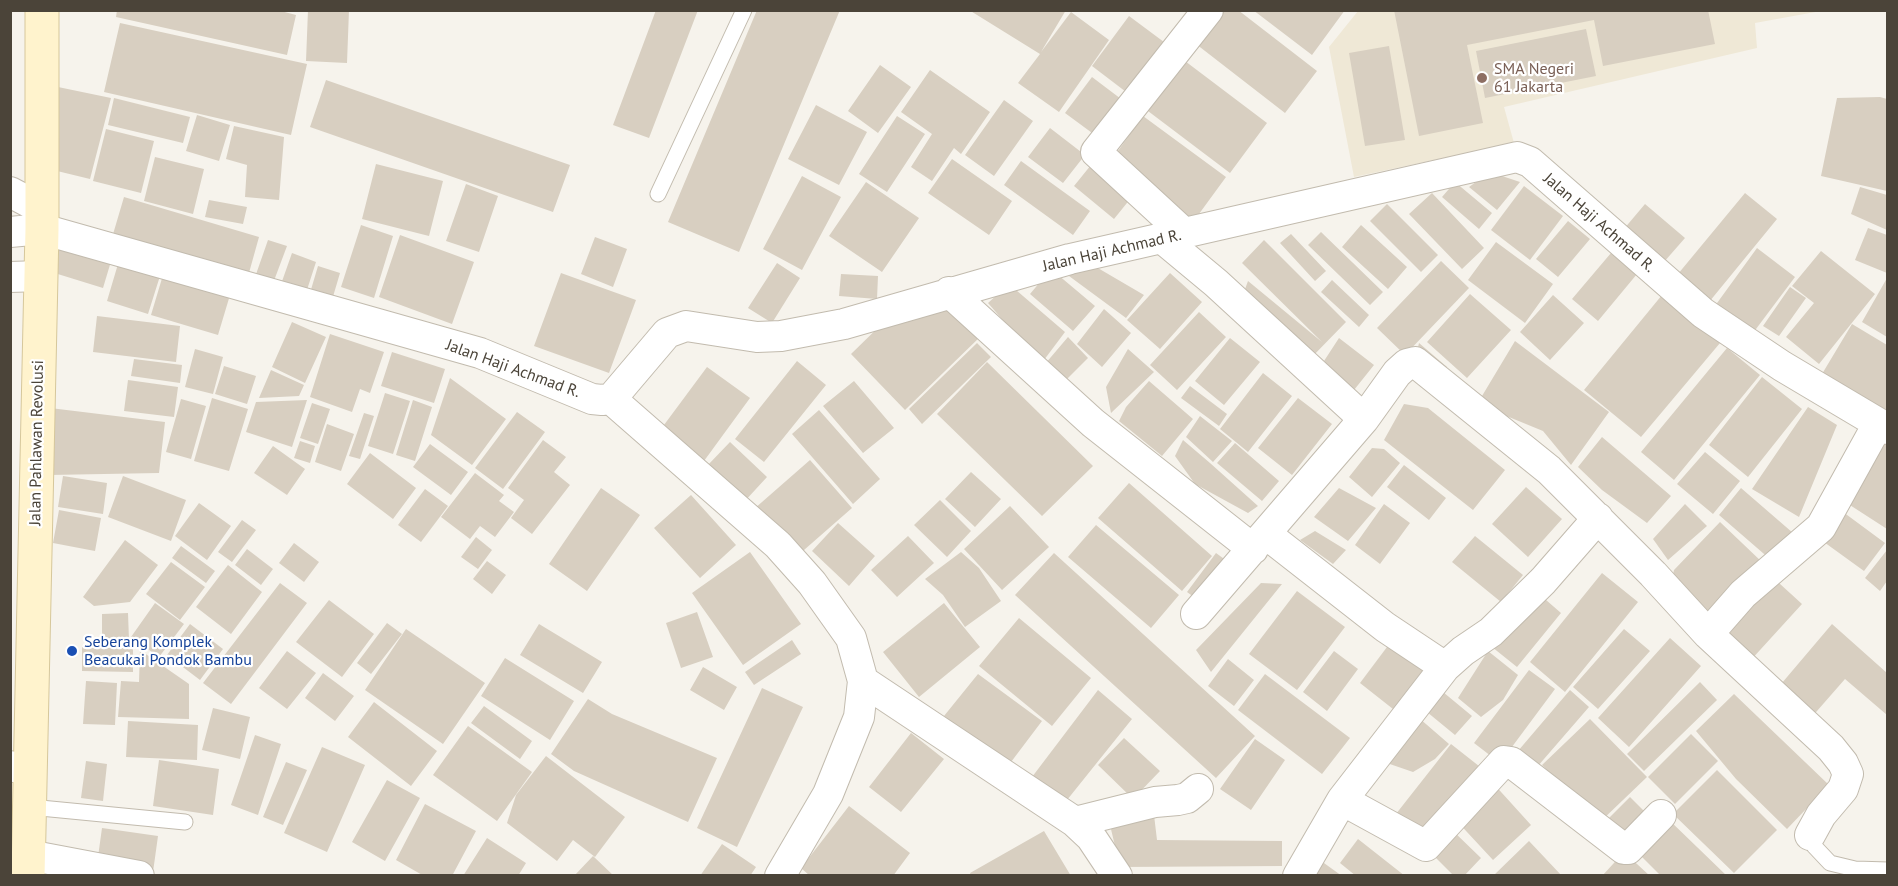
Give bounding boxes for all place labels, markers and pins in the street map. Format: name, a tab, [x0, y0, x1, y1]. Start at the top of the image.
place label: SMA Negeri 61 Jakarta	[1494, 59, 1574, 97]
marker: SMA Negeri 61 Jakarta	[1475, 71, 1489, 85]
place label: Seberang Komplek Beacukai Pondok Bambu	[84, 632, 252, 670]
marker: Seberang Komplek Beacukai Pondok Bambu	[65, 644, 79, 658]

